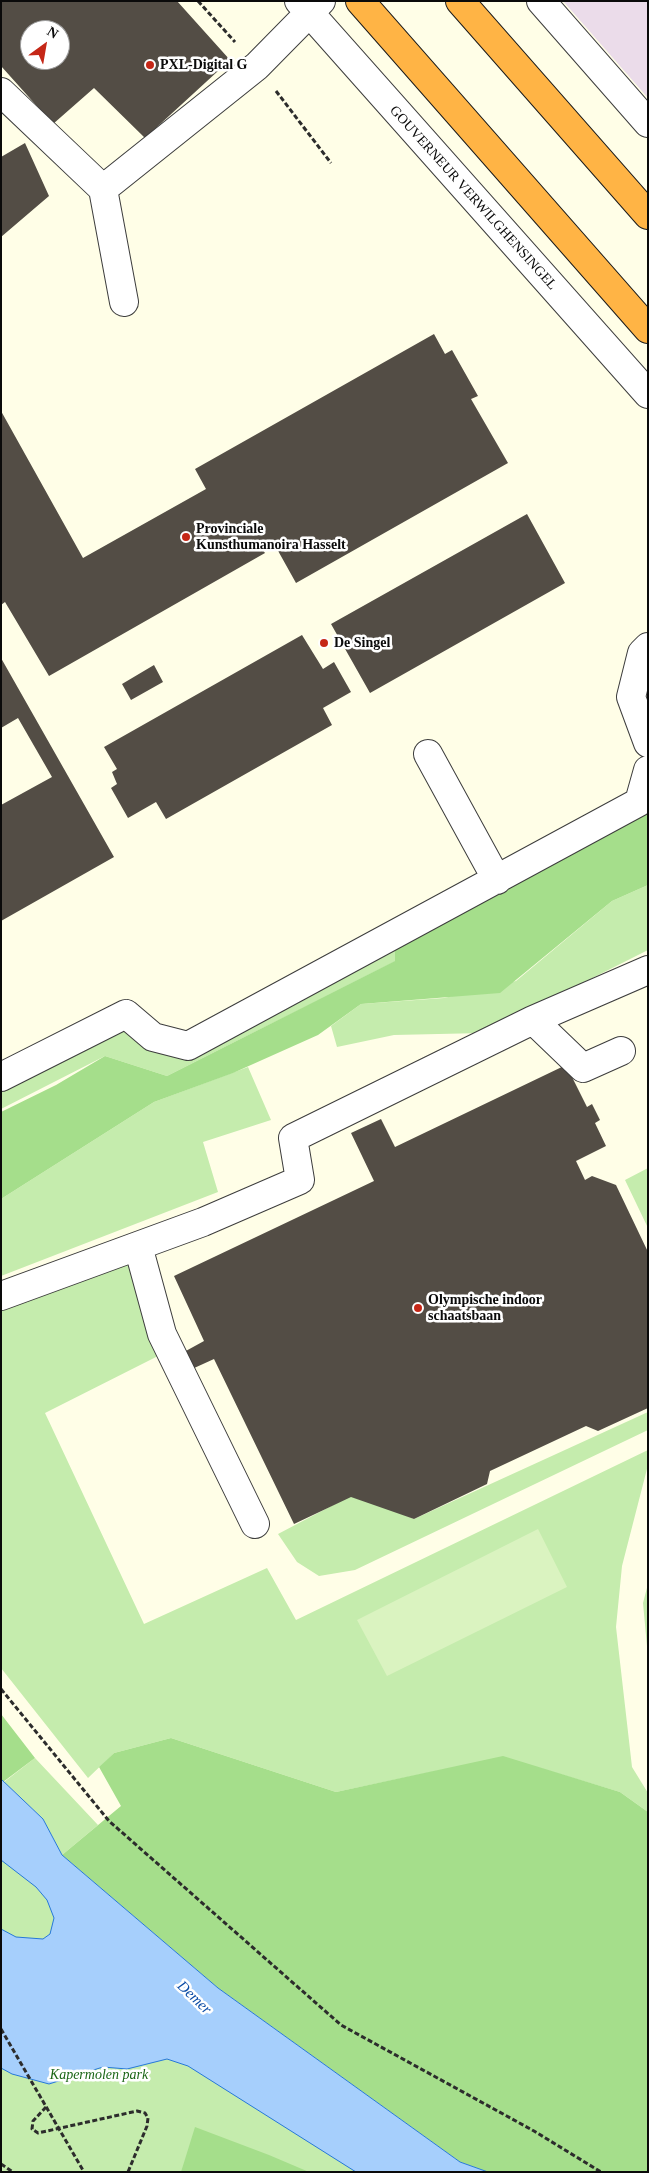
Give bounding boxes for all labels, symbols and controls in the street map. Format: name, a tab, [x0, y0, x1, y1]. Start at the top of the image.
north arrow	[20, 20, 70, 70]
text: N	[44, 24, 61, 42]
place label: PXL-Digital G	[160, 57, 247, 73]
marker: PXL-Digital G	[144, 59, 156, 71]
street label: GOUVERNEUR VERWILGHENSINGEL	[386, 102, 560, 294]
place label: Provinciale Kunsthumanoira Hasselt	[196, 521, 346, 554]
marker: Provinciale Kunsthumanoira Hasselt	[180, 531, 192, 543]
place label: De Singel	[334, 635, 390, 651]
marker: De Singel	[318, 637, 330, 649]
place label: Olympische indoor schaatsbaan	[428, 1292, 542, 1324]
marker: Olympische indoor schaatsbaan	[412, 1302, 424, 1314]
water label: Demer	[173, 1977, 215, 2019]
park label: Kapermolen park	[50, 2067, 148, 2083]

